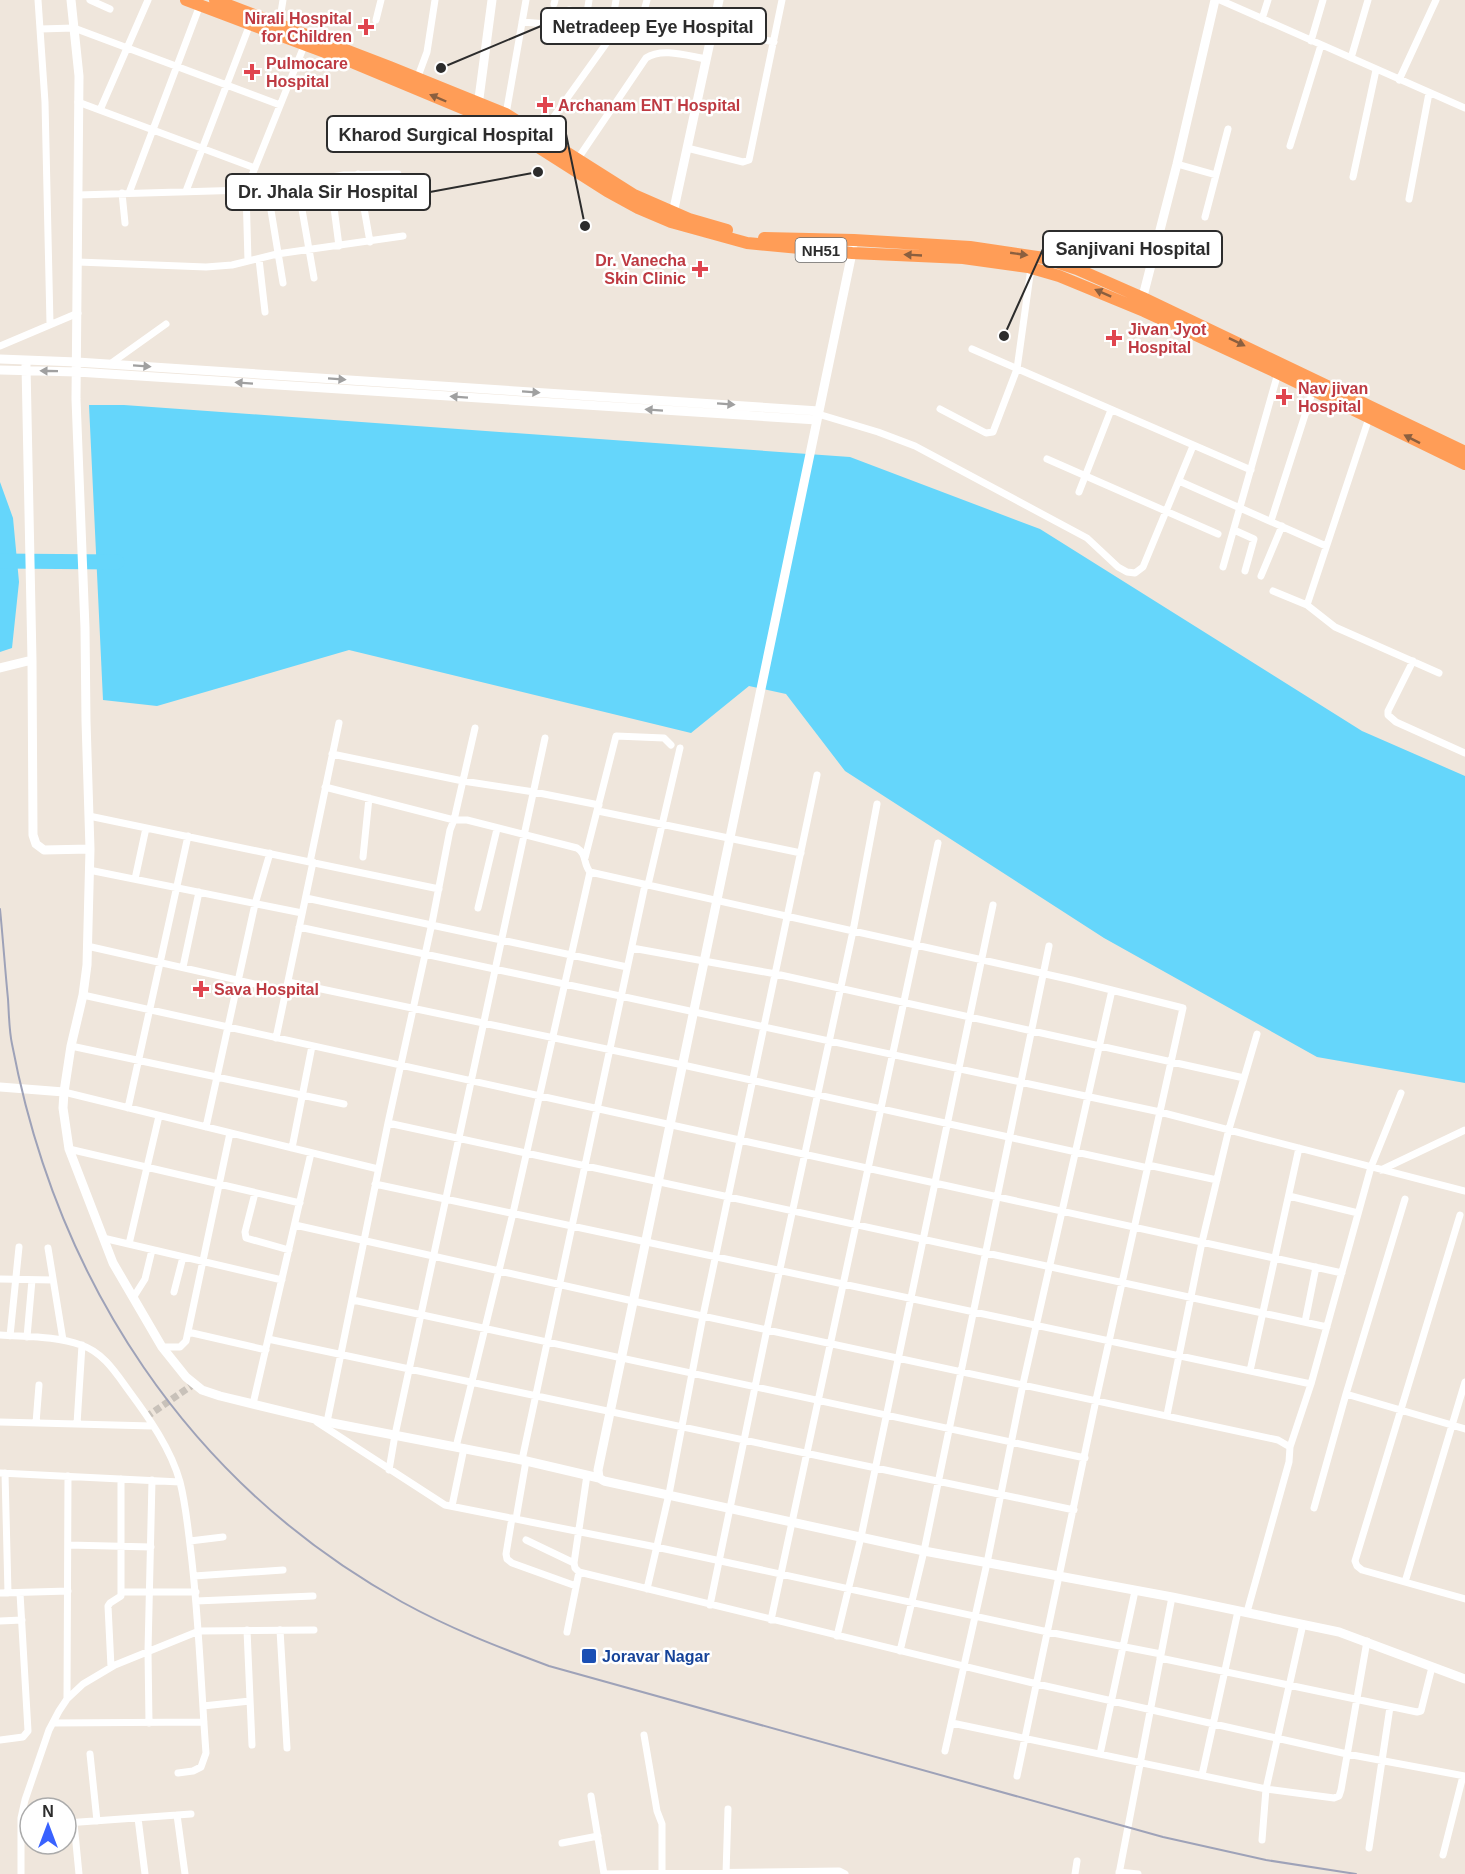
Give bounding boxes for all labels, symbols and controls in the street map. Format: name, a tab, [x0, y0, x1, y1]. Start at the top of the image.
callout: Netradeep Eye Hospital	[541, 8, 766, 44]
place label: Nirali Hospital for Children	[244, 10, 352, 45]
text: Netradeep Eye Hospital	[552, 17, 754, 37]
marker: Nirali Hospital for Children	[357, 18, 375, 36]
place label: Pulmocare Hospital	[266, 55, 348, 90]
marker: Pulmocare Hospital	[243, 63, 261, 81]
one-way arrow	[429, 93, 447, 103]
marker: Archanam ENT Hospital	[536, 96, 554, 114]
place label: Archanam ENT Hospital	[558, 97, 740, 114]
callout: Kharod Surgical Hospital	[327, 116, 566, 152]
text: Kharod Surgical Hospital	[338, 125, 554, 145]
callout: Dr. Jhala Sir Hospital	[226, 174, 430, 210]
text: Dr. Jhala Sir Hospital	[238, 182, 418, 202]
callout: Sanjivani Hospital	[1043, 231, 1222, 267]
road number: NH51	[796, 238, 846, 262]
text: Sanjivani Hospital	[1055, 239, 1211, 259]
one-way arrow	[1009, 250, 1028, 259]
one-way arrow	[904, 251, 923, 260]
place label: Dr. Vanecha Skin Clinic	[595, 252, 686, 287]
marker: Dr. Vanecha Skin Clinic	[691, 260, 709, 278]
one-way arrow	[1094, 289, 1111, 298]
place label: Jivan Jyot Hospital	[1128, 321, 1207, 356]
marker: Jivan Jyot Hospital	[1105, 329, 1123, 347]
one-way arrow	[1229, 338, 1246, 347]
one-way arrow	[133, 361, 152, 371]
one-way arrow	[40, 366, 59, 376]
one-way arrow	[327, 375, 346, 384]
one-way arrow	[234, 378, 253, 387]
place label: Nav jivan Hospital	[1298, 380, 1368, 415]
one-way arrow	[522, 387, 541, 397]
marker: Nav jivan Hospital	[1275, 388, 1293, 406]
one-way arrow	[450, 392, 469, 402]
one-way arrow	[717, 400, 736, 409]
one-way arrow	[644, 405, 663, 414]
one-way arrow	[1403, 435, 1421, 445]
marker: Sava Hospital	[192, 980, 210, 998]
place label: Sava Hospital	[214, 981, 319, 998]
marker: Joravar Nagar	[580, 1647, 598, 1665]
place label: Joravar Nagar	[602, 1648, 710, 1665]
north arrow	[18, 1796, 78, 1856]
text: N	[42, 1803, 54, 1820]

